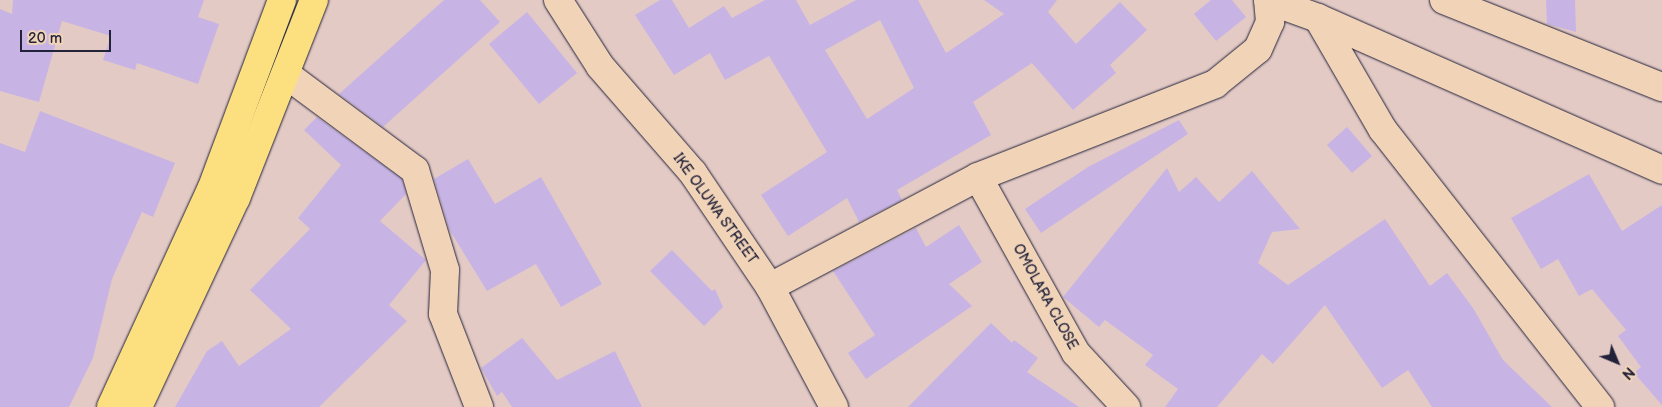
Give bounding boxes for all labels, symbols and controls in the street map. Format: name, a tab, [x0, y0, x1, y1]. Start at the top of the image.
scale bar	[22, 20, 114, 52]
text: 20 m	[28, 29, 62, 48]
street label: IKE OLUWA STREET	[669, 150, 761, 268]
street label: OMOLARA CLOSE	[1009, 241, 1081, 353]
north arrow	[1592, 337, 1642, 387]
text: N	[1618, 363, 1638, 383]

